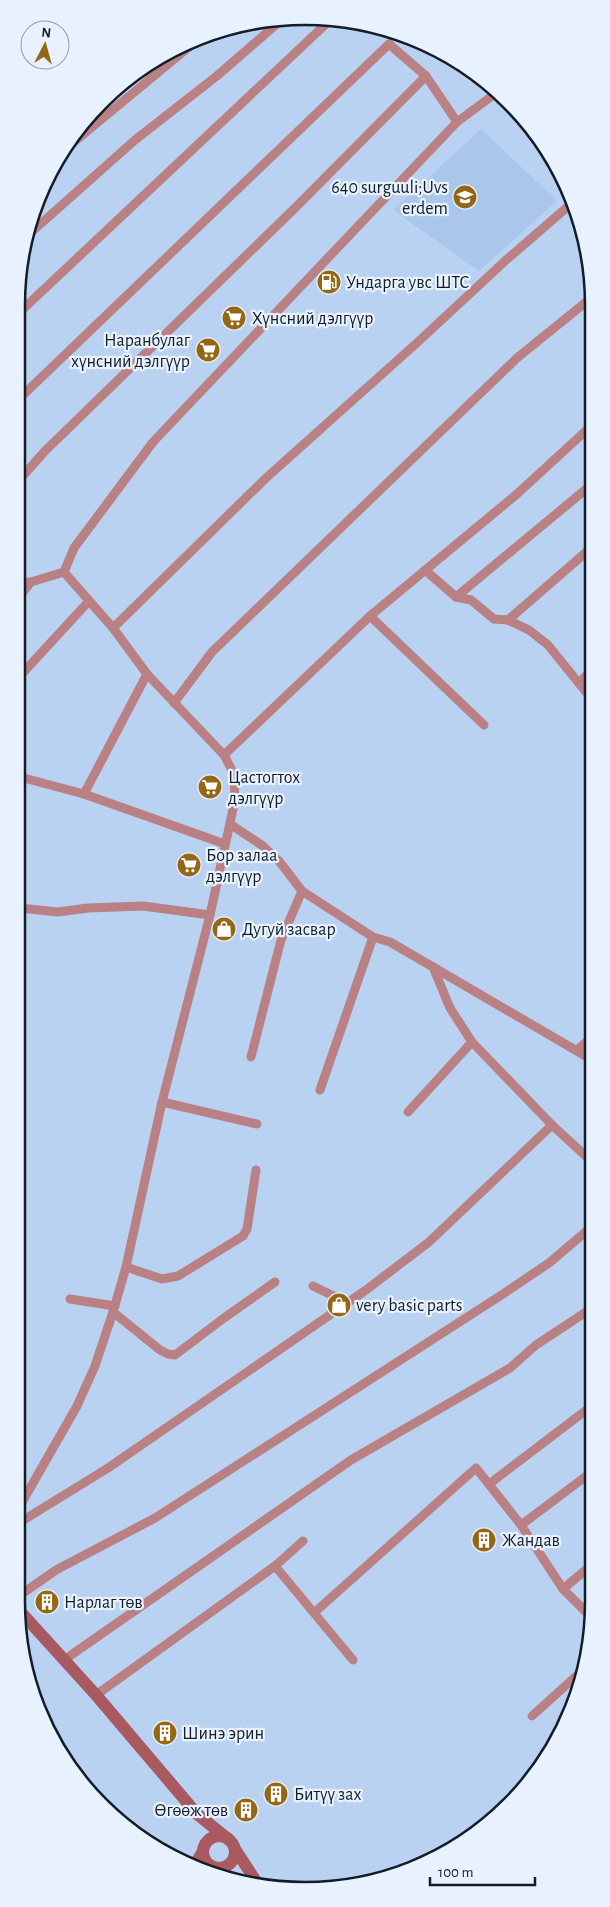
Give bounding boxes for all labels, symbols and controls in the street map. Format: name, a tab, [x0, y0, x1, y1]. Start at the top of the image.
north arrow	[20, 20, 70, 70]
text: N	[41, 26, 52, 41]
place label: 640 surguuli;Uvs erdem	[331, 179, 448, 218]
school or university icon: 640 surguuli;Uvs erdem	[452, 184, 478, 210]
fuel station icon: Ундарга увс ШТС	[316, 269, 342, 295]
place label: Ундарга увс ШТС	[346, 274, 469, 292]
supermarket icon: Хүнсний дэлгүүр	[221, 305, 247, 331]
place label: Хүнсний дэлгүүр	[252, 310, 373, 328]
place label: Наранбулаг хүнсний дэлгүүр	[71, 331, 191, 371]
supermarket icon: Наранбулаг хүнсний дэлгүүр	[195, 337, 221, 363]
place label: Цастогтох дэлгүүр	[228, 769, 300, 808]
supermarket icon: Цастогтох дэлгүүр	[197, 774, 223, 800]
place label: Бор залаа дэлгүүр	[206, 847, 277, 886]
supermarket icon: Бор залаа дэлгүүр	[176, 852, 202, 878]
shop icon: Дугуй засвар	[211, 916, 237, 942]
place label: Дугуй засвар	[242, 921, 336, 939]
shop icon: very basic parts	[326, 1292, 352, 1318]
place label: very basic parts	[356, 1297, 462, 1315]
building icon: Жандав	[471, 1527, 497, 1553]
place label: Жандав	[502, 1532, 560, 1550]
building icon: Нарлаг төв	[34, 1589, 60, 1615]
place label: Нарлаг төв	[64, 1594, 143, 1612]
building icon: Шинэ эрин	[152, 1720, 178, 1746]
place label: Шинэ эрин	[182, 1725, 264, 1743]
building icon: Битүү зах	[263, 1781, 289, 1807]
place label: Битүү зах	[294, 1786, 361, 1804]
building icon: Өгөөж төв	[233, 1797, 259, 1823]
place label: Өгөөж төв	[154, 1802, 228, 1820]
scale bar	[430, 1854, 535, 1886]
text: 100 m	[438, 1865, 473, 1880]

